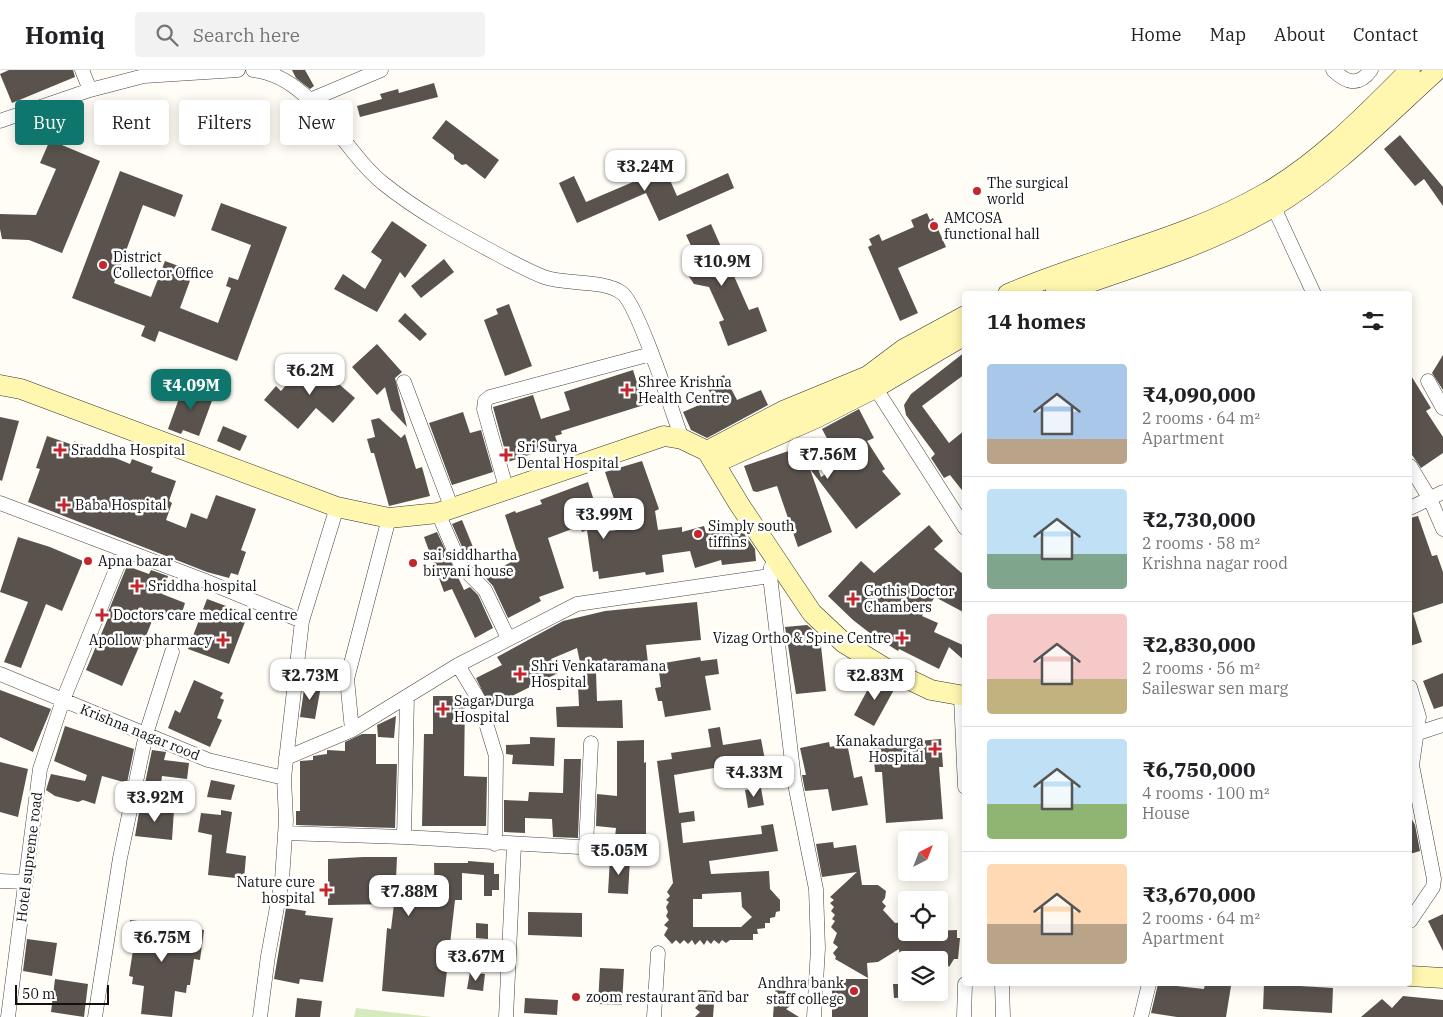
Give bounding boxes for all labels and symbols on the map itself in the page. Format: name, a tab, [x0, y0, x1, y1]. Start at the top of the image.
pin: ₹3.24M	[604, 150, 686, 192]
place label: The surgical world	[987, 174, 1068, 208]
marker: The surgical world	[971, 185, 983, 197]
place label: AMCOSA functional hall	[944, 209, 1040, 243]
marker: AMCOSA functional hall	[928, 220, 940, 232]
pin: ₹10.9M	[681, 244, 763, 287]
place label: District Collector Office	[113, 248, 214, 282]
marker: District Collector Office	[97, 259, 109, 271]
pin: ₹6.2M	[275, 354, 345, 396]
pin: ₹4.09M	[150, 368, 232, 411]
place label: Shree Krishna Health Centre	[638, 373, 732, 407]
marker: Shree Krishna Health Centre	[620, 383, 634, 397]
place label: Sri Surya Dental Hospital	[517, 438, 619, 472]
pin: ₹7.56M	[787, 438, 869, 480]
place label: Sraddha Hospital	[71, 441, 185, 459]
marker: Sraddha Hospital	[53, 443, 67, 457]
marker: Sri Surya Dental Hospital	[499, 448, 513, 462]
place label: Baba Hospital	[75, 496, 167, 514]
marker: Baba Hospital	[57, 498, 71, 512]
pin: ₹3.99M	[563, 498, 645, 540]
place label: Simply south tiffins	[708, 517, 795, 551]
marker: Simply south tiffins	[692, 528, 704, 540]
place label: sai siddhartha biryani house	[423, 546, 518, 580]
place label: Apna bazar	[98, 552, 174, 570]
marker: Apna bazar	[82, 555, 94, 567]
marker: sai siddhartha biryani house	[407, 557, 419, 569]
place label: Sriddha hospital	[148, 577, 257, 595]
marker: Sriddha hospital	[130, 579, 144, 593]
place label: Gothis Doctor Chambers	[864, 582, 955, 616]
marker: Gothis Doctor Chambers	[846, 592, 860, 606]
place label: Doctors care medical centre	[113, 606, 297, 624]
marker: Doctors care medical centre	[95, 608, 109, 622]
place label: Vizag Ortho & Spine Centre	[713, 629, 891, 647]
place label: Apollow pharmacy	[89, 631, 213, 649]
marker: Vizag Ortho & Spine Centre	[895, 631, 909, 645]
marker: Apollow pharmacy	[216, 633, 230, 647]
place label: Shri Venkataramana Hospital	[531, 657, 667, 691]
pin: ₹2.73M	[269, 658, 351, 701]
pin: ₹2.83M	[834, 658, 916, 701]
marker: Shri Venkataramana Hospital	[513, 667, 527, 681]
place label: Sagar Durga Hospital	[454, 692, 535, 726]
street label: Krishna nagar rood	[77, 700, 203, 764]
marker: Sagar Durga Hospital	[436, 702, 450, 716]
place label: Kanakadurga Hospital	[836, 732, 924, 766]
marker: Kanakadurga Hospital	[928, 742, 942, 756]
pin: ₹4.33M	[713, 756, 795, 798]
pin: ₹3.92M	[114, 780, 196, 823]
street label: Hotel supreme road	[12, 790, 46, 923]
north arrow	[898, 831, 948, 881]
pin: ₹5.05M	[578, 834, 660, 876]
place label: Nature cure hospital	[237, 873, 315, 907]
pin: ₹7.88M	[368, 874, 450, 917]
marker: Nature cure hospital	[319, 883, 333, 897]
pin: ₹6.75M	[121, 920, 203, 963]
pin: ₹3.67M	[435, 940, 517, 982]
place label: Andhra bank staff college	[758, 974, 845, 1008]
scale bar	[15, 982, 109, 1005]
marker: Andhra bank staff college	[848, 985, 860, 997]
place label: zoom restaurant and bar	[586, 988, 750, 1006]
marker: zoom restaurant and bar	[570, 991, 582, 1003]

